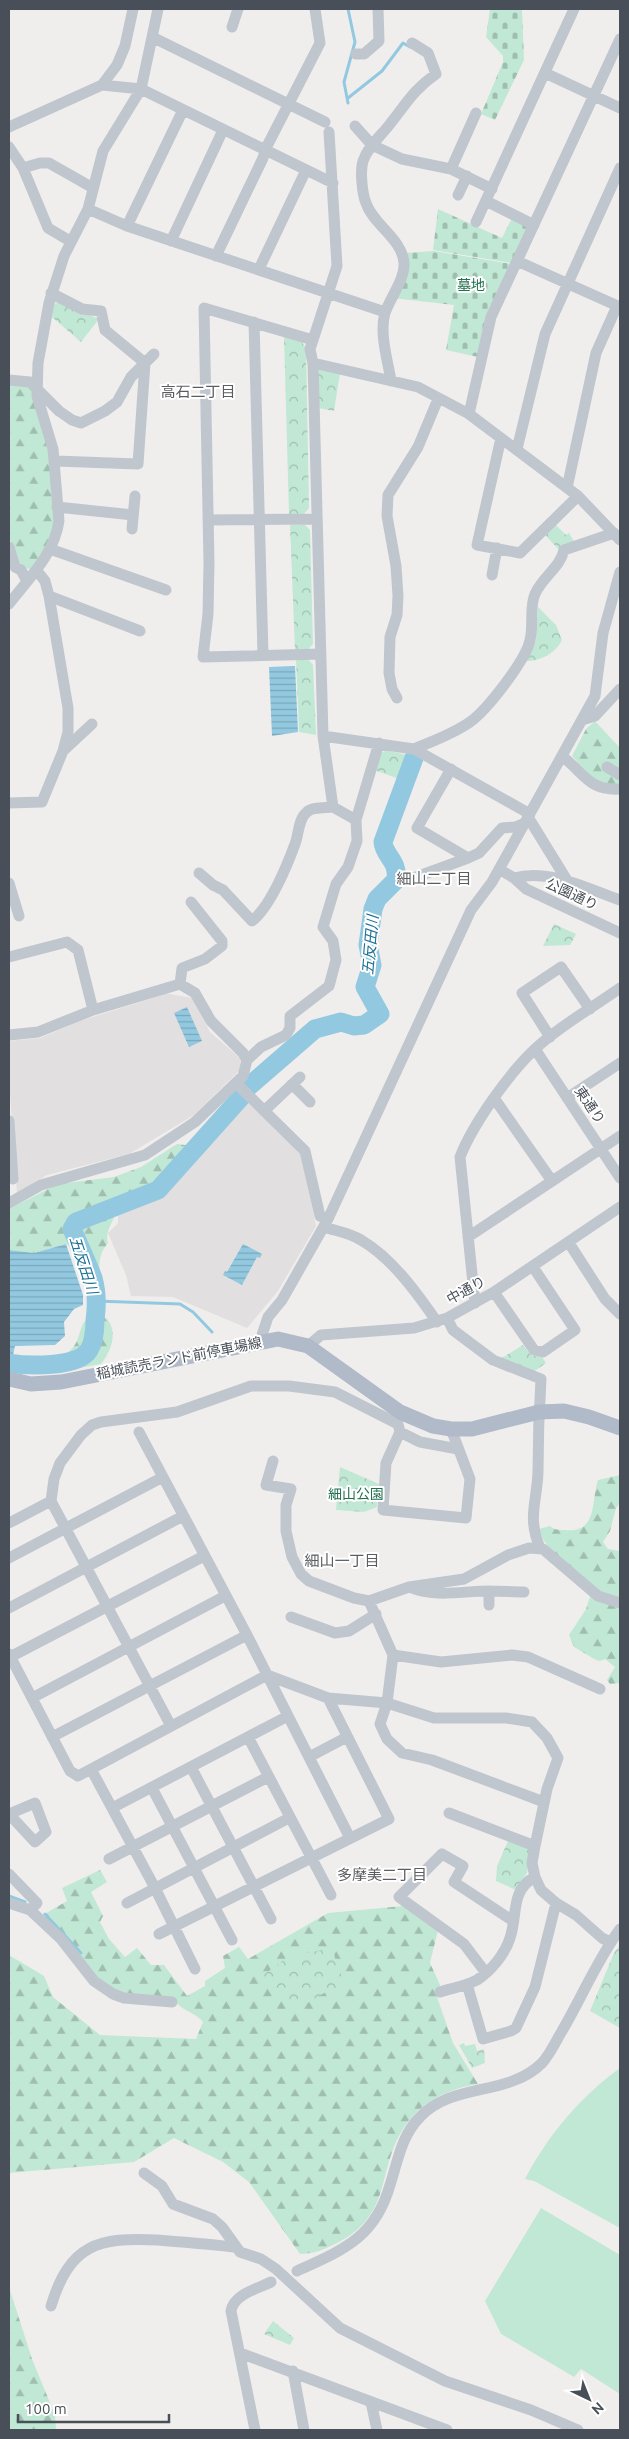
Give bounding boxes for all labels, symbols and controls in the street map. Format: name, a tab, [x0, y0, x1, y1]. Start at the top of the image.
park label: 墓地	[457, 277, 485, 293]
district label: 高石二丁目	[160, 383, 236, 400]
district label: 細山二丁目	[396, 870, 472, 887]
street label: 公園通り	[543, 875, 601, 913]
water label: 五反田川	[359, 912, 381, 976]
street label: 東通り	[572, 1083, 608, 1127]
water label: 五反田川	[67, 1234, 102, 1298]
street label: 中通り	[444, 1273, 488, 1307]
street label: 稲城読売ランド前停車場線	[95, 1334, 263, 1382]
park label: 細山公園	[328, 1486, 384, 1502]
district label: 細山一丁目	[304, 1552, 380, 1569]
district label: 多摩美二丁目	[337, 1866, 427, 1883]
north arrow	[564, 2374, 614, 2424]
scale bar	[18, 2392, 169, 2424]
text: N	[589, 2399, 607, 2418]
text: 100 m	[25, 2400, 67, 2417]

